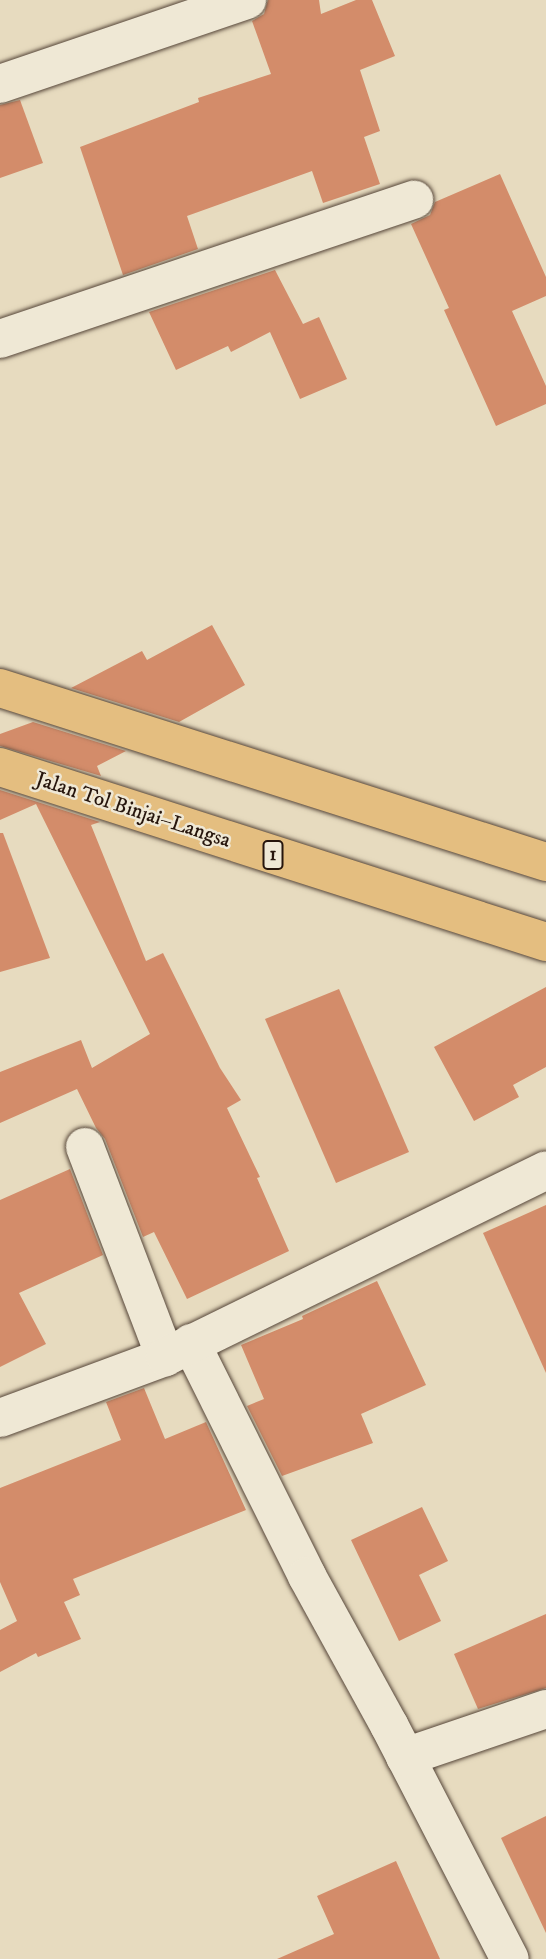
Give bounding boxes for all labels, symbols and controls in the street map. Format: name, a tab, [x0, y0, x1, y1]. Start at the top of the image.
street label: Jalan Tol Binjai–Langsa	[32, 767, 234, 853]
road number: 1	[262, 840, 284, 870]

